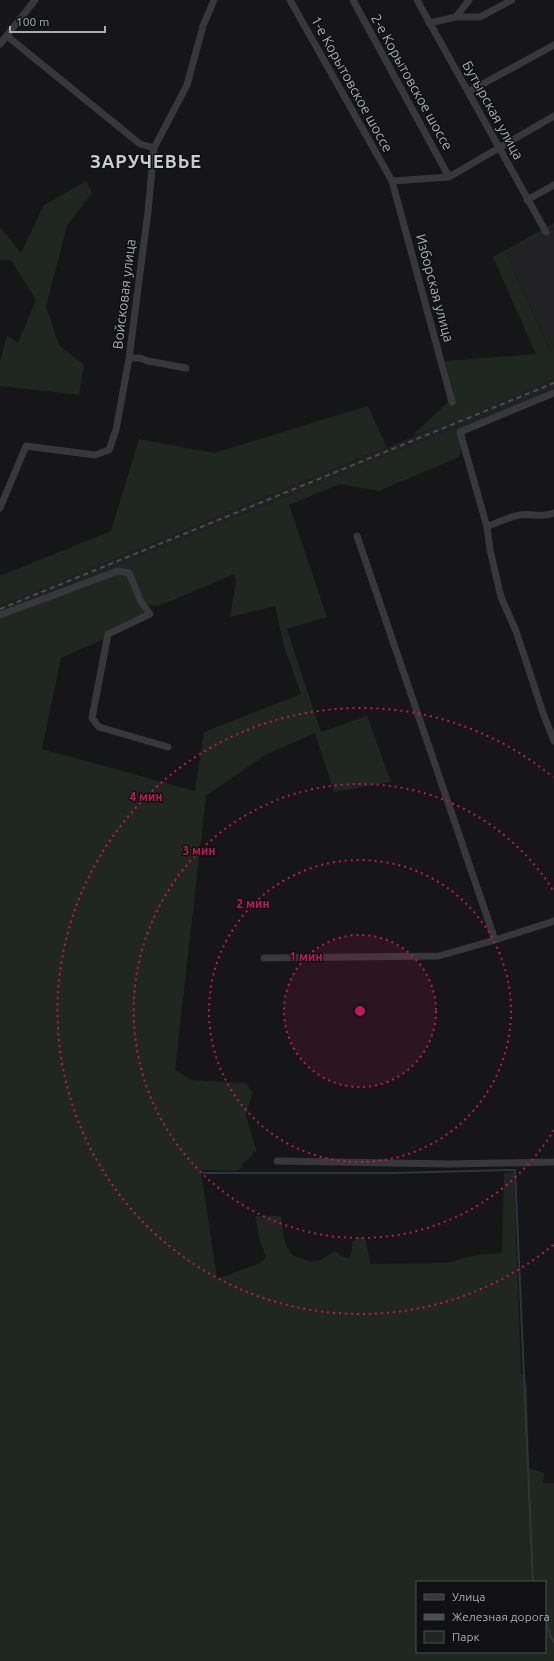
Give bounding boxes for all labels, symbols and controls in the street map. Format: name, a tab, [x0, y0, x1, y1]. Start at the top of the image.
scale bar	[10, 8, 105, 34]
street label: 2-е Корытовское шоссе	[368, 11, 456, 153]
street label: 1-е Корытовское шоссе	[308, 13, 396, 155]
text: 100 m	[16, 15, 49, 28]
street label: Бутырская улица	[459, 58, 527, 162]
district label: ЗАРУЧЕВЬЕ	[90, 151, 202, 171]
street label: Изборская улица	[413, 232, 457, 344]
street label: Войсковая улица	[109, 238, 139, 350]
text: 4 мин	[129, 790, 163, 803]
text: 3 мин	[182, 844, 216, 857]
text: 2 мин	[236, 897, 270, 910]
text: 1 мин	[289, 950, 323, 963]
centre of rings	[353, 1004, 367, 1018]
legend	[416, 1581, 546, 1653]
text: Улица	[452, 1590, 485, 1603]
text: Железная дорога	[452, 1610, 550, 1623]
text: Парк	[452, 1630, 480, 1643]

